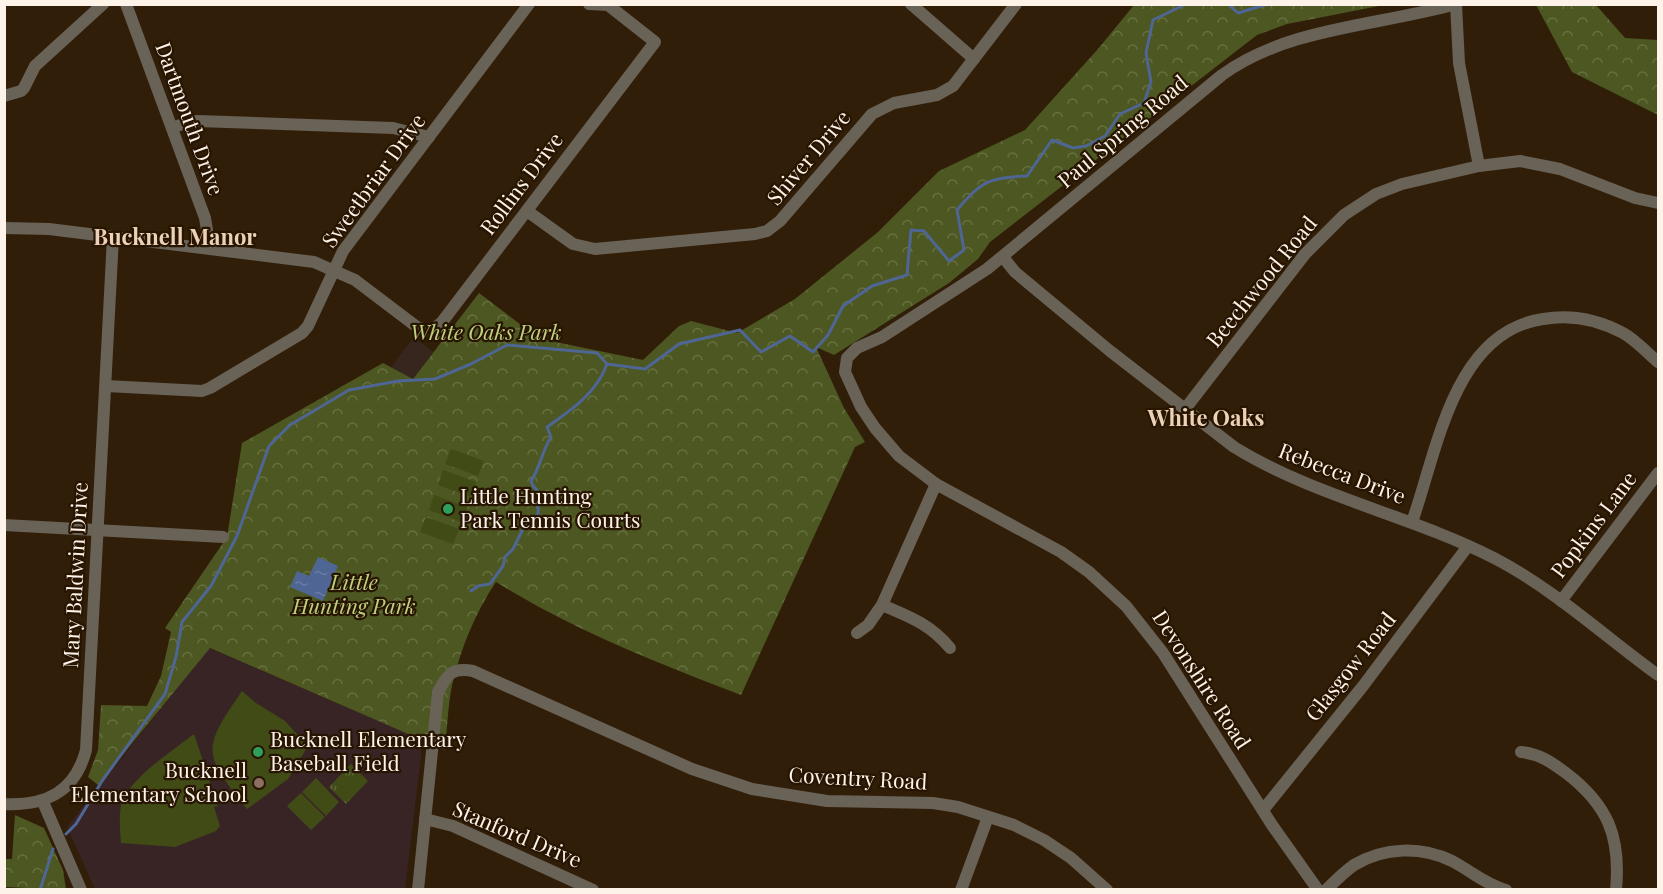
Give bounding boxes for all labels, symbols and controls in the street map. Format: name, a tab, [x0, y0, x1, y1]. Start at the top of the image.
street label: Dartmouth Drive	[150, 38, 232, 199]
street label: Paul Spring Road	[1051, 68, 1193, 193]
street label: Shiver Drive	[759, 103, 855, 210]
street label: Sweetbriar Drive	[314, 107, 431, 252]
street label: Rollins Drive	[473, 126, 568, 240]
street label: Beechwood Road	[1199, 209, 1322, 352]
district label: Bucknell Manor	[93, 221, 257, 251]
park label: White Oaks Park	[410, 317, 562, 345]
district label: White Oaks	[1147, 402, 1264, 432]
street label: Rebecca Drive	[1275, 435, 1410, 509]
street label: Popkins Lane	[1543, 465, 1642, 583]
street label: Mary Baldwin Drive	[55, 481, 93, 669]
place label: Little Hunting Park Tennis Courts	[460, 481, 640, 533]
marker: Little Hunting Park Tennis Courts	[441, 502, 455, 516]
park label: Little Hunting Park	[292, 567, 416, 619]
street label: Devonshire Road	[1147, 604, 1258, 754]
street label: Glasgow Road	[1298, 605, 1401, 726]
place label: Bucknell Elementary Baseball Field	[270, 724, 467, 776]
marker: Bucknell Elementary Baseball Field	[251, 745, 265, 759]
place label: Bucknell Elementary School	[71, 755, 247, 807]
street label: Coventry Road	[788, 759, 928, 795]
marker: Bucknell Elementary School	[252, 776, 266, 790]
street label: Stanford Drive	[449, 793, 587, 873]

